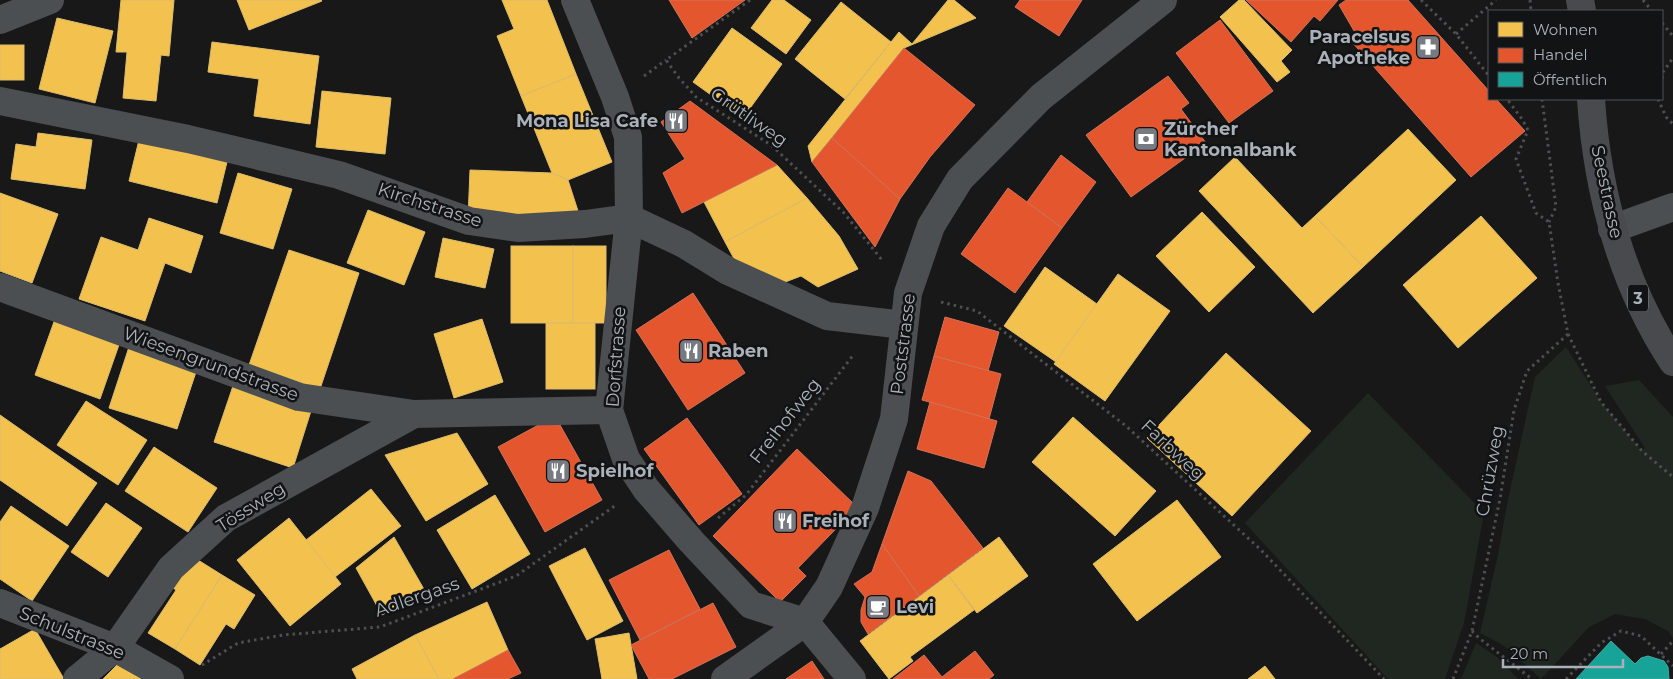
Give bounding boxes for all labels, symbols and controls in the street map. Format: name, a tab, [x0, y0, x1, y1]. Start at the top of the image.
legend	[1488, 10, 1663, 100]
text: Wohnen	[1533, 20, 1598, 39]
place label: Paracelsus Apotheke	[1309, 26, 1410, 69]
pharmacy icon: Paracelsus Apotheke	[1415, 34, 1441, 60]
text: Handel	[1533, 45, 1587, 64]
text: Öffentlich	[1533, 70, 1607, 89]
street label: Grütliweg	[706, 82, 792, 152]
restaurant icon: Mona Lisa Cafe	[663, 108, 689, 134]
place label: Mona Lisa Cafe	[516, 110, 658, 132]
place label: Zürcher Kantonalbank	[1164, 118, 1297, 161]
bank icon: Zürcher Kantonalbank	[1133, 126, 1159, 152]
street label: Seestrasse	[1586, 144, 1628, 241]
street label: Kirchstrasse	[375, 178, 485, 232]
road number: 3	[1628, 284, 1648, 312]
street label: Poststrasse	[886, 292, 920, 396]
street label: Dorfstrasse	[601, 306, 631, 408]
street label: Wiesengrundstrasse	[120, 322, 302, 406]
restaurant icon: Raben	[678, 338, 704, 364]
place label: Raben	[708, 340, 768, 362]
street label: Freihofweg	[745, 374, 825, 468]
street label: Farbweg	[1136, 415, 1210, 485]
street label: Chrüzweg	[1471, 424, 1509, 518]
restaurant icon: Spielhof	[545, 458, 571, 484]
place label: Spielhof	[576, 460, 654, 482]
street label: Tössweg	[213, 477, 289, 537]
restaurant icon: Freihof	[772, 508, 798, 534]
place label: Freihof	[802, 510, 870, 532]
street label: Adlergass	[372, 572, 462, 622]
cafe icon: Levi	[865, 594, 891, 620]
place label: Levi	[896, 596, 934, 618]
street label: Schulstrasse	[16, 602, 128, 664]
scale bar	[1503, 636, 1623, 668]
text: 20 m	[1510, 644, 1548, 663]

